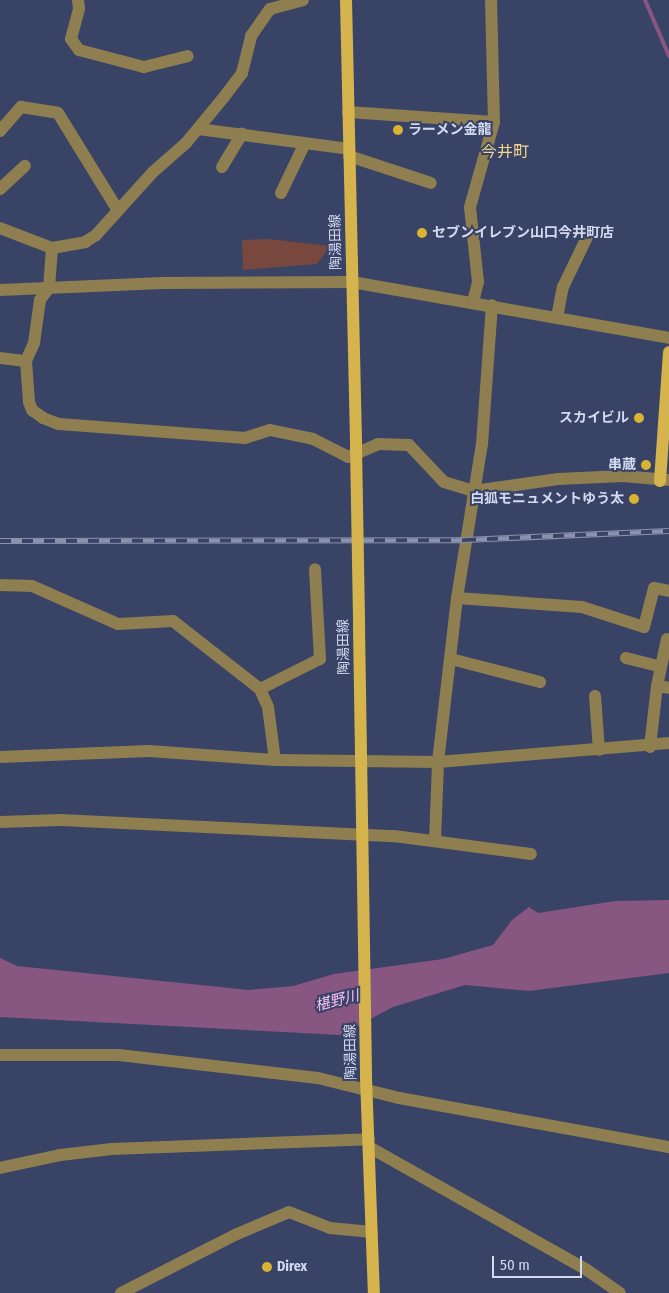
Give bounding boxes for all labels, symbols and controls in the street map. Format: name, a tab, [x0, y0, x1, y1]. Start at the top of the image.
place label: ラーメン金龍	[408, 122, 492, 138]
marker: ラーメン金龍	[392, 124, 404, 136]
district label: 今井町	[481, 142, 529, 162]
street label: 陶湯田線	[327, 214, 345, 270]
place label: セブンイレブン山口今井町店	[432, 225, 614, 241]
marker: セブンイレブン山口今井町店	[416, 227, 428, 239]
place label: スカイビル	[559, 410, 629, 426]
marker: スカイビル	[633, 412, 645, 424]
place label: 串蔵	[608, 457, 636, 473]
marker: 串蔵	[640, 459, 652, 471]
place label: 白狐モニュメントゆう太	[470, 491, 624, 507]
marker: 白狐モニュメントゆう太	[628, 493, 640, 505]
street label: 陶湯田線	[335, 619, 353, 675]
water label: 椹野川	[313, 987, 361, 1015]
street label: 陶湯田線	[342, 1024, 360, 1080]
scale bar	[494, 1246, 584, 1278]
text: 50 m	[500, 1256, 530, 1274]
place label: Direx	[277, 1259, 307, 1275]
marker: Direx	[261, 1261, 273, 1273]

